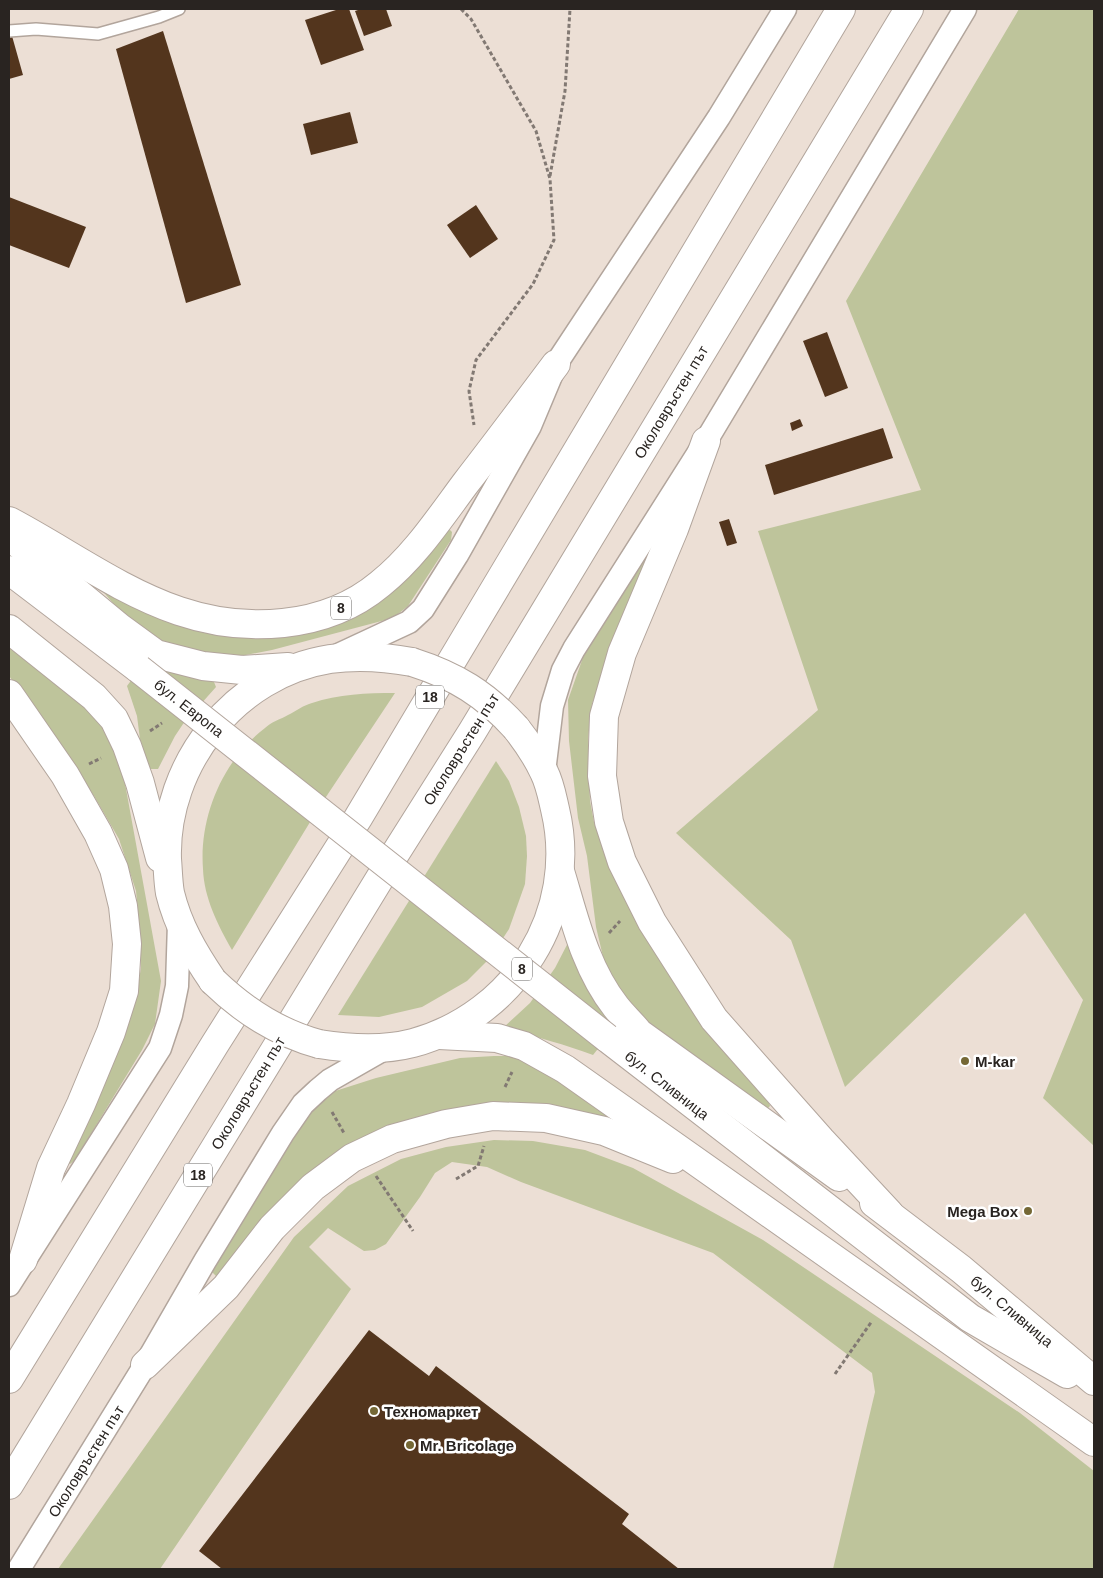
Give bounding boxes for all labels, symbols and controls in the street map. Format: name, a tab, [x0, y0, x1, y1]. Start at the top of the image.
street label: Околовръстен път	[631, 342, 711, 462]
road number: 8	[331, 596, 351, 620]
street label: бул. Европа	[151, 676, 228, 741]
road number: 18	[416, 686, 444, 709]
street label: Околовръстен път	[420, 690, 502, 808]
road number: 8	[512, 958, 532, 981]
street label: Околовръстен път	[208, 1033, 288, 1153]
street label: бул. Сливница	[622, 1047, 713, 1124]
place label: M-kar	[975, 1053, 1015, 1070]
marker: M-kar	[959, 1055, 971, 1067]
road number: 18	[184, 1164, 212, 1186]
place label: Mega Box	[947, 1203, 1019, 1220]
marker: Mega Box	[1022, 1205, 1034, 1217]
street label: бул. Сливница	[967, 1272, 1057, 1351]
street label: Околовръстен път	[45, 1402, 127, 1520]
place label: Техномаркет	[384, 1403, 478, 1420]
marker: Техномаркет	[368, 1405, 380, 1417]
place label: Mr. Bricolage	[420, 1437, 514, 1454]
marker: Mr. Bricolage	[404, 1439, 416, 1451]

